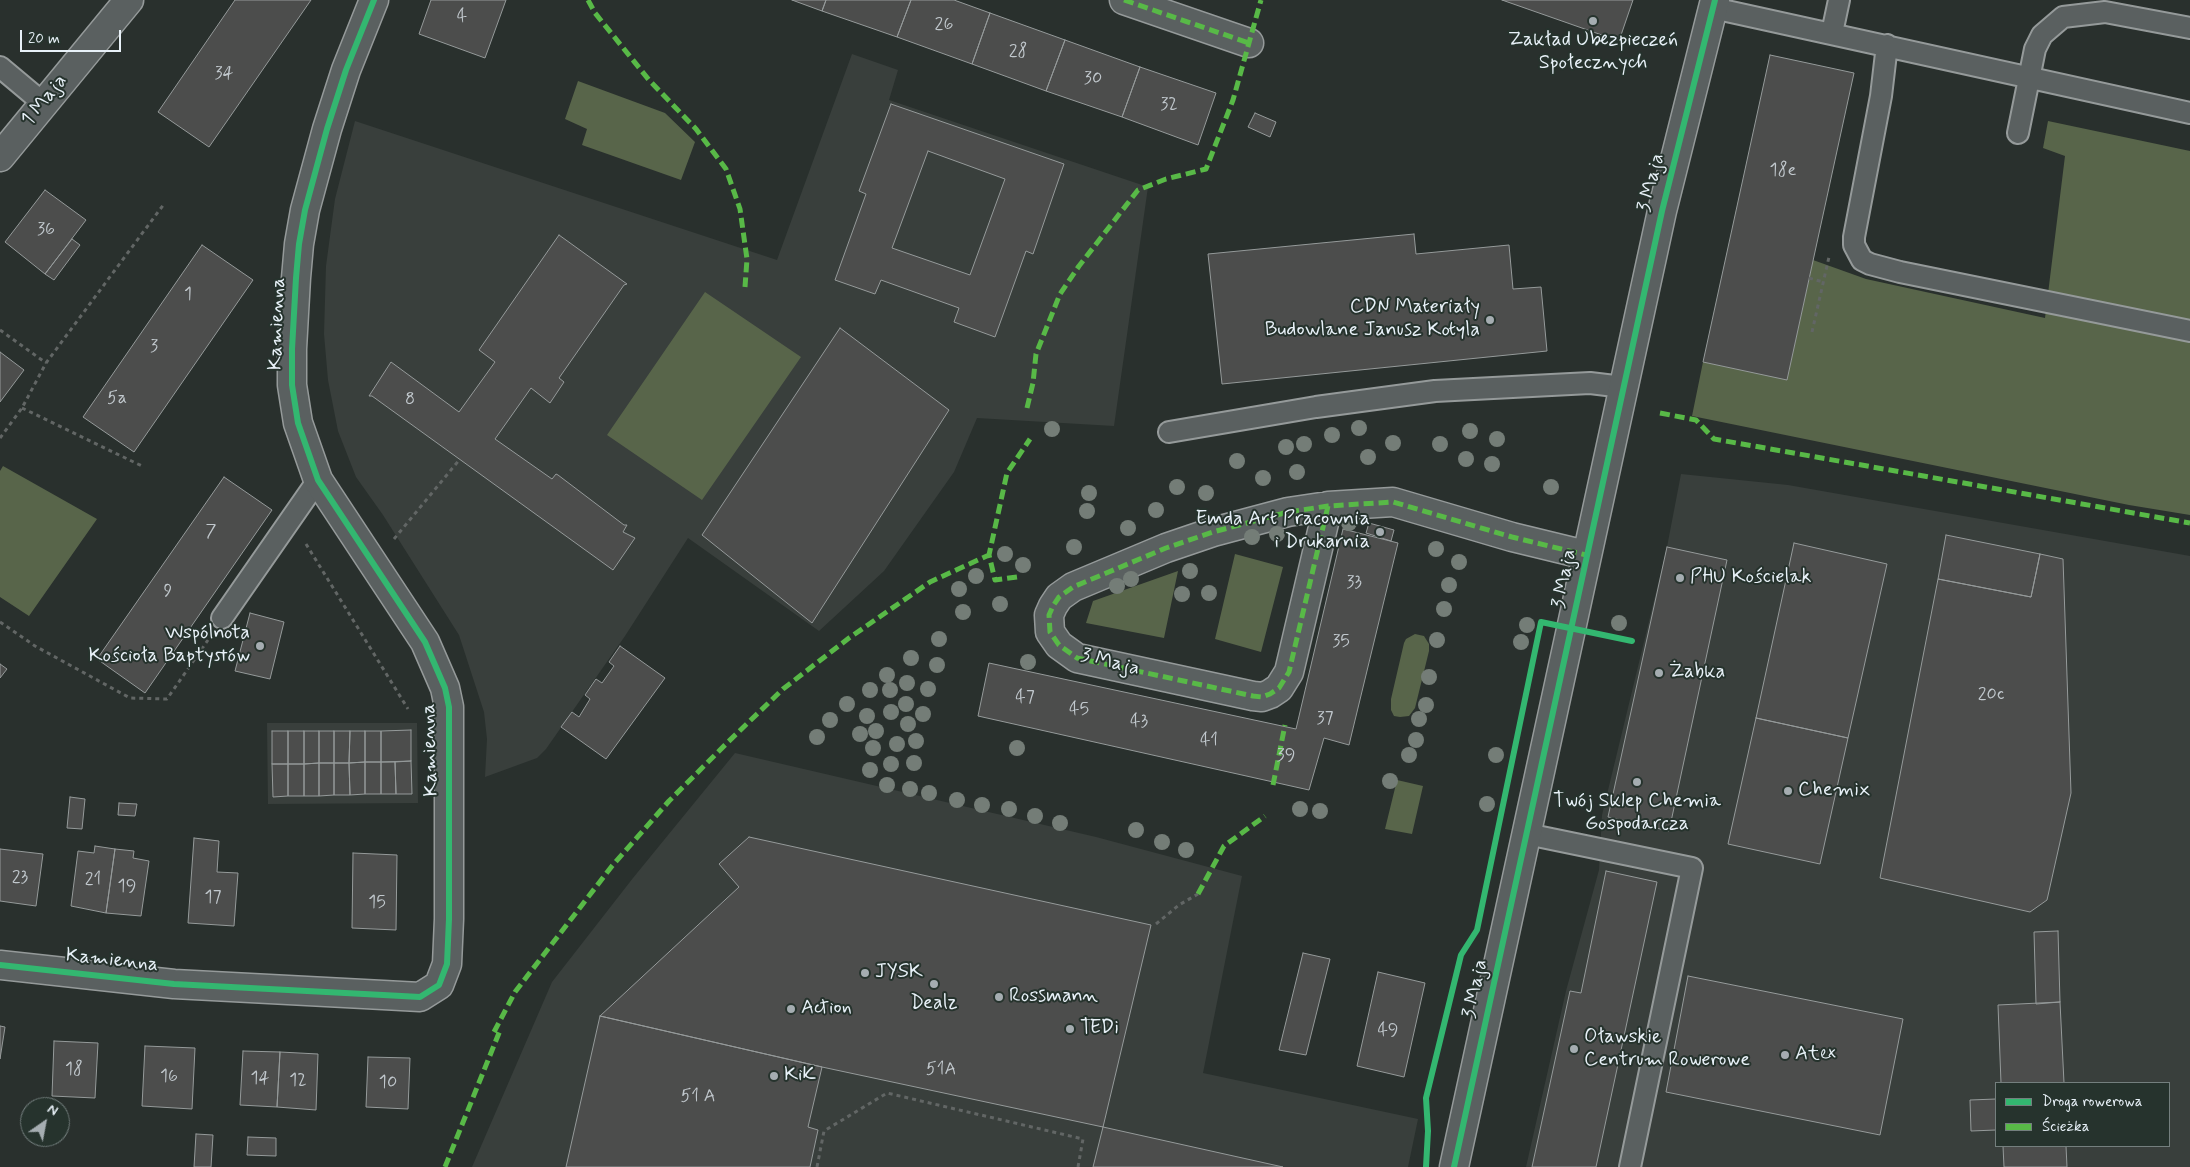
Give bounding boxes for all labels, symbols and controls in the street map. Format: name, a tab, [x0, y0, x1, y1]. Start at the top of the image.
house number: 4	[457, 6, 467, 28]
house number: 26	[935, 14, 953, 36]
marker: Zakład Ubezpieczeń Społecznych	[1587, 15, 1599, 27]
scale bar	[22, 20, 124, 52]
text: 20 m	[28, 29, 60, 49]
place label: Zakład Ubezpieczeń Społecznych	[1508, 29, 1678, 76]
house number: 28	[1009, 41, 1027, 63]
house number: 34	[214, 63, 234, 85]
house number: 30	[1084, 68, 1102, 90]
street label: 1 Maja	[17, 70, 73, 132]
house number: 32	[1160, 94, 1178, 116]
street label: 3 Maja	[1633, 151, 1671, 215]
house number: 18e	[1770, 160, 1796, 182]
house number: 36	[37, 219, 55, 241]
street label: Kamienna	[264, 277, 292, 371]
house number: 1	[184, 284, 192, 306]
place label: CDN Materiały Budowlane Janusz Kotyla	[1265, 296, 1480, 343]
marker: CDN Materiały Budowlane Janusz Kotyla	[1484, 314, 1496, 326]
house number: 3	[150, 336, 158, 358]
house number: 5a	[107, 388, 127, 410]
house number: 8	[405, 389, 415, 411]
place label: Emda Art Pracownia i Drukarnia	[1195, 508, 1370, 555]
house number: 7	[206, 521, 216, 543]
marker: Emda Art Pracownia i Drukarnia	[1374, 526, 1386, 538]
street label: 3 Maja	[1548, 547, 1582, 611]
place label: PHU Kościelak	[1690, 566, 1811, 590]
house number: 33	[1346, 572, 1362, 594]
marker: PHU Kościelak	[1674, 572, 1686, 584]
house number: 9	[164, 581, 172, 603]
place label: Wspólnota Kościoła Baptystów	[88, 622, 250, 669]
house number: 35	[1332, 631, 1350, 653]
marker: Wspólnota Kościoła Baptystów	[254, 640, 266, 652]
street label: 3 Maja	[1078, 644, 1142, 682]
place label: Żabka	[1669, 661, 1725, 685]
marker: Żabka	[1653, 667, 1665, 679]
house number: 20c	[1978, 684, 2004, 706]
house number: 47	[1015, 687, 1035, 709]
house number: 45	[1069, 699, 1089, 721]
street label: Kamienna	[417, 703, 445, 797]
house number: 37	[1316, 708, 1334, 730]
house number: 43	[1130, 711, 1148, 733]
house number: 41	[1200, 730, 1218, 752]
house number: 39	[1277, 745, 1295, 767]
marker: Twój Sklep Chemia Gospodarcza	[1631, 776, 1643, 788]
place label: Chemix	[1798, 779, 1870, 803]
marker: Chemix	[1782, 785, 1794, 797]
place label: Twój Sklep Chemia Gospodarcza	[1553, 790, 1721, 837]
house number: 23	[12, 867, 28, 889]
house number: 21	[85, 869, 101, 891]
house number: 19	[118, 876, 136, 898]
house number: 17	[204, 887, 222, 909]
house number: 15	[368, 892, 386, 914]
street label: Kamienna	[65, 944, 159, 978]
street label: 3 Maja	[1458, 957, 1494, 1021]
place label: JYSK	[875, 961, 923, 985]
marker: JYSK	[859, 967, 871, 979]
marker: Dealz	[928, 978, 940, 990]
place label: Rossmann	[1009, 985, 1098, 1009]
marker: Rossmann	[993, 991, 1005, 1003]
place label: Dealz	[910, 992, 958, 1016]
place label: Action	[801, 997, 852, 1021]
marker: Action	[785, 1003, 797, 1015]
place label: TEDi	[1080, 1017, 1119, 1041]
house number: 49	[1377, 1020, 1399, 1042]
marker: TEDi	[1064, 1023, 1076, 1035]
place label: Oławskie Centrum Rowerowe	[1584, 1026, 1750, 1073]
marker: Oławskie Centrum Rowerowe	[1568, 1043, 1580, 1055]
place label: Atex	[1795, 1043, 1836, 1067]
marker: Atex	[1779, 1049, 1791, 1061]
house number: 18	[65, 1059, 83, 1081]
house number: 51A	[926, 1059, 956, 1081]
place label: KiK	[784, 1064, 816, 1088]
house number: 16	[160, 1066, 178, 1088]
house number: 14	[251, 1068, 269, 1090]
house number: 12	[289, 1070, 307, 1092]
marker: KiK	[768, 1070, 780, 1082]
house number: 10	[379, 1072, 397, 1094]
legend	[1995, 1082, 2170, 1147]
house number: 51 A	[680, 1086, 716, 1108]
text: Droga rowerowa	[2042, 1092, 2142, 1112]
north arrow	[20, 1097, 70, 1147]
text: N	[44, 1100, 61, 1120]
text: Ścieżka	[2042, 1117, 2089, 1137]

